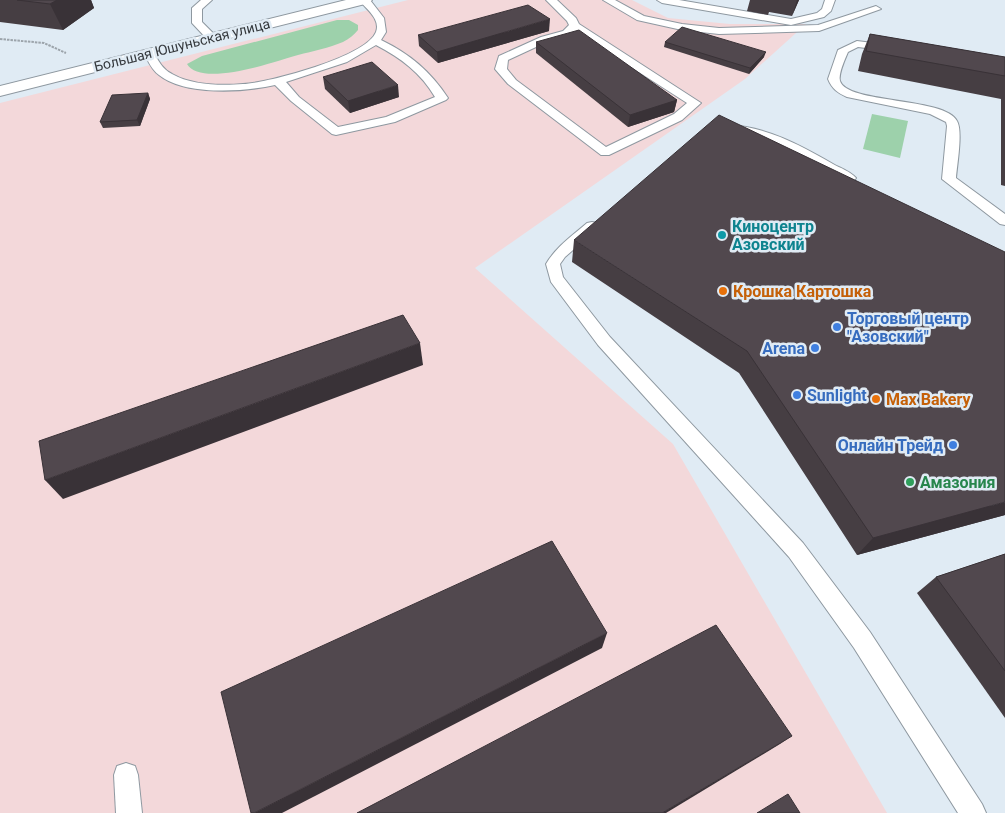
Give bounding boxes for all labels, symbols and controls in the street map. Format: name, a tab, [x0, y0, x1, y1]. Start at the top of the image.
street label: Большая Юшуньская улица	[92, 15, 272, 75]
place label: Киноцентр Азовский	[732, 217, 814, 254]
marker: Киноцентр Азовский	[716, 229, 728, 241]
place label: Крошка Картошка	[733, 282, 872, 301]
marker: Крошка Картошка	[717, 285, 729, 297]
place label: Торговый центр "Азовский"	[847, 309, 969, 346]
marker: Торговый центр "Азовский"	[831, 321, 843, 333]
place label: Arena	[762, 339, 805, 358]
marker: Arena	[809, 342, 821, 354]
place label: Sunlight	[807, 386, 867, 405]
marker: Sunlight	[791, 389, 803, 401]
place label: Max Bakery	[886, 390, 971, 409]
marker: Max Bakery	[870, 393, 882, 405]
place label: Онлайн Трейд	[838, 436, 943, 455]
marker: Онлайн Трейд	[947, 439, 959, 451]
place label: Амазония	[920, 473, 996, 492]
marker: Амазония	[904, 476, 916, 488]

